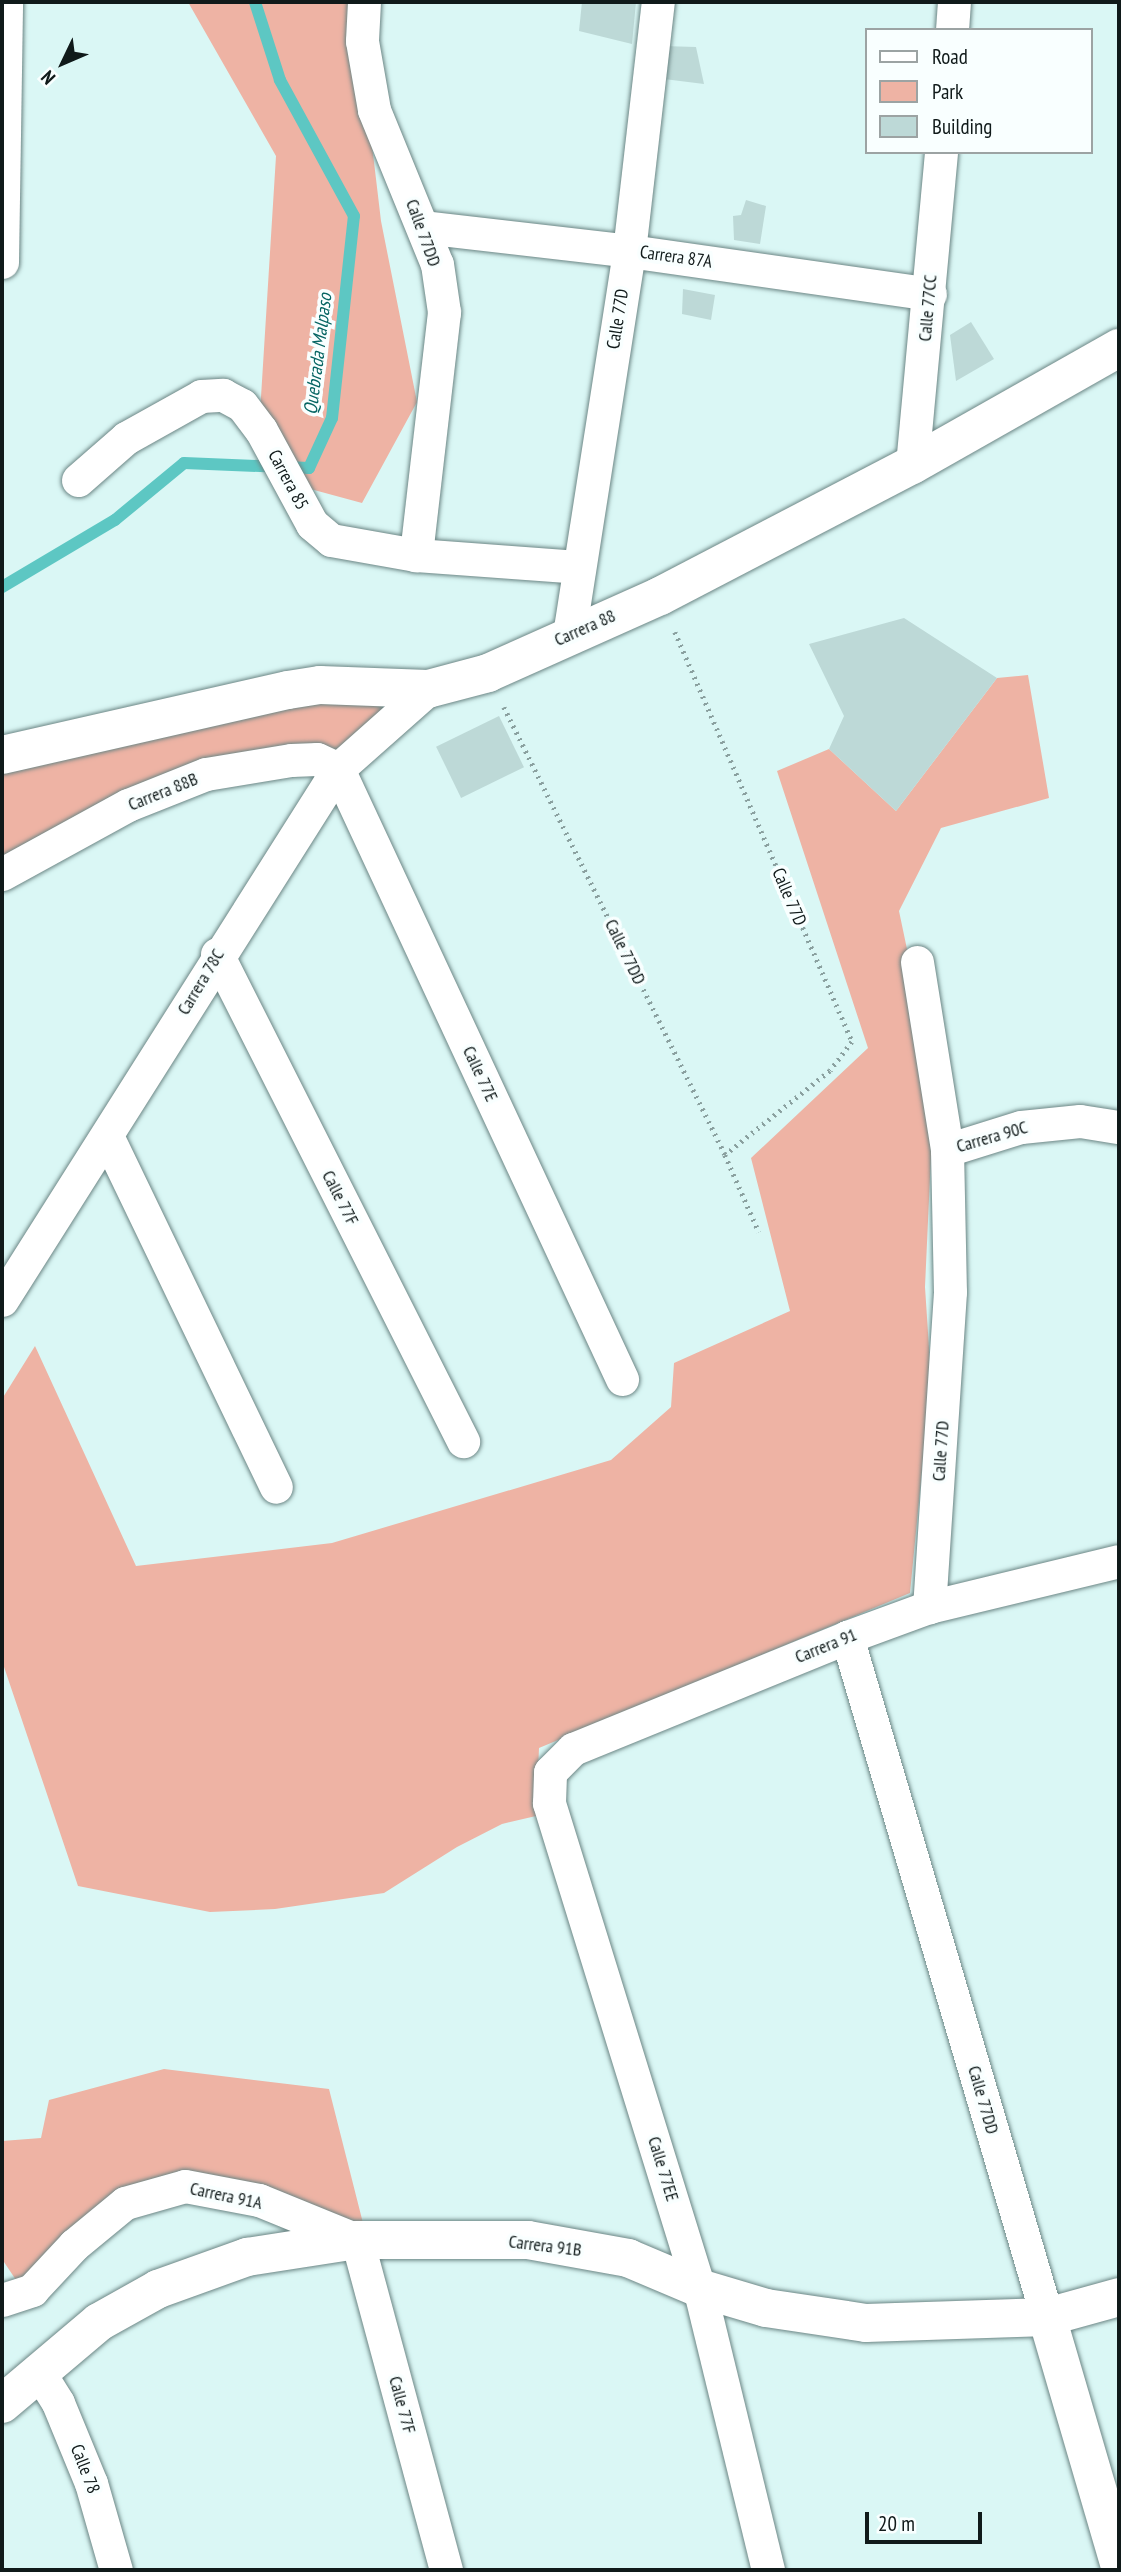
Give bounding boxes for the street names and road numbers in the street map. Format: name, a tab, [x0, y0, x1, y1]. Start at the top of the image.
street label: Calle 77DD	[401, 196, 445, 270]
street label: Carrera 87A	[638, 241, 714, 273]
street label: Calle 77CC	[914, 274, 942, 342]
street label: Calle 77D	[603, 287, 633, 351]
street label: Carrera 85	[263, 446, 313, 514]
street label: Carrera 88	[551, 605, 619, 651]
street label: Carrera 88B	[125, 768, 201, 816]
street label: Calle 77D	[767, 865, 811, 929]
street label: Calle 77DD	[600, 916, 650, 988]
street label: Carrera 78C	[173, 945, 229, 1019]
street label: Calle 77E	[458, 1043, 502, 1105]
street label: Carrera 90C	[954, 1117, 1030, 1157]
street label: Calle 77F	[317, 1167, 363, 1229]
street label: Calle 77D	[928, 1420, 954, 1482]
street label: Carrera 91	[792, 1624, 860, 1668]
street label: Calle 77DD	[963, 2063, 1003, 2137]
street label: Calle 77EE	[643, 2134, 683, 2204]
street label: Carrera 91A	[188, 2178, 264, 2214]
street label: Carrera 91B	[507, 2231, 583, 2261]
street label: Calle 77F	[384, 2374, 420, 2436]
street label: Calle 78	[66, 2441, 104, 2497]

